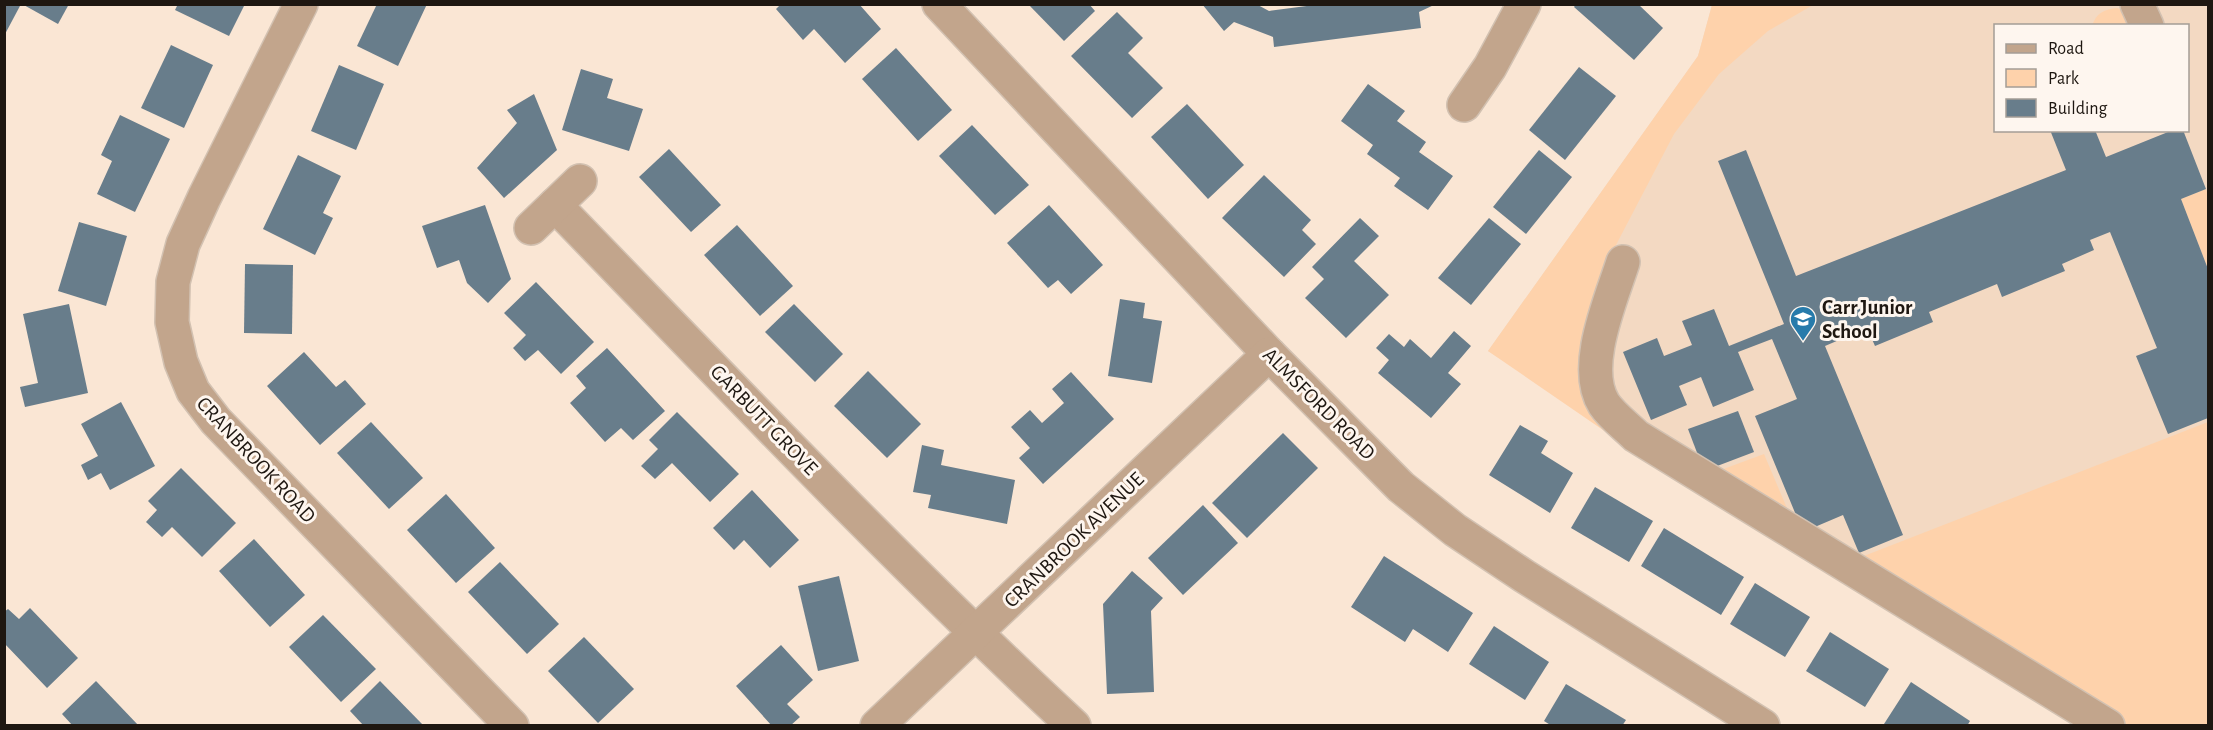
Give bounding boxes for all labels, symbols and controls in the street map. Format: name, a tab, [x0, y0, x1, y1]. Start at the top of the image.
legend	[1994, 24, 2189, 132]
text: Road	[2048, 40, 2084, 58]
text: Park	[2048, 70, 2080, 88]
text: Building	[2048, 100, 2108, 118]
place label: Carr Junior School	[1822, 297, 1913, 342]
school or university icon: Carr Junior School	[1788, 304, 1818, 342]
street label: ALMSFORD ROAD	[1259, 344, 1379, 464]
street label: GARBUTT GROVE	[706, 361, 822, 479]
street label: CRANBROOK ROAD	[193, 393, 319, 527]
street label: CRANBROOK AVENUE	[1000, 468, 1148, 612]

